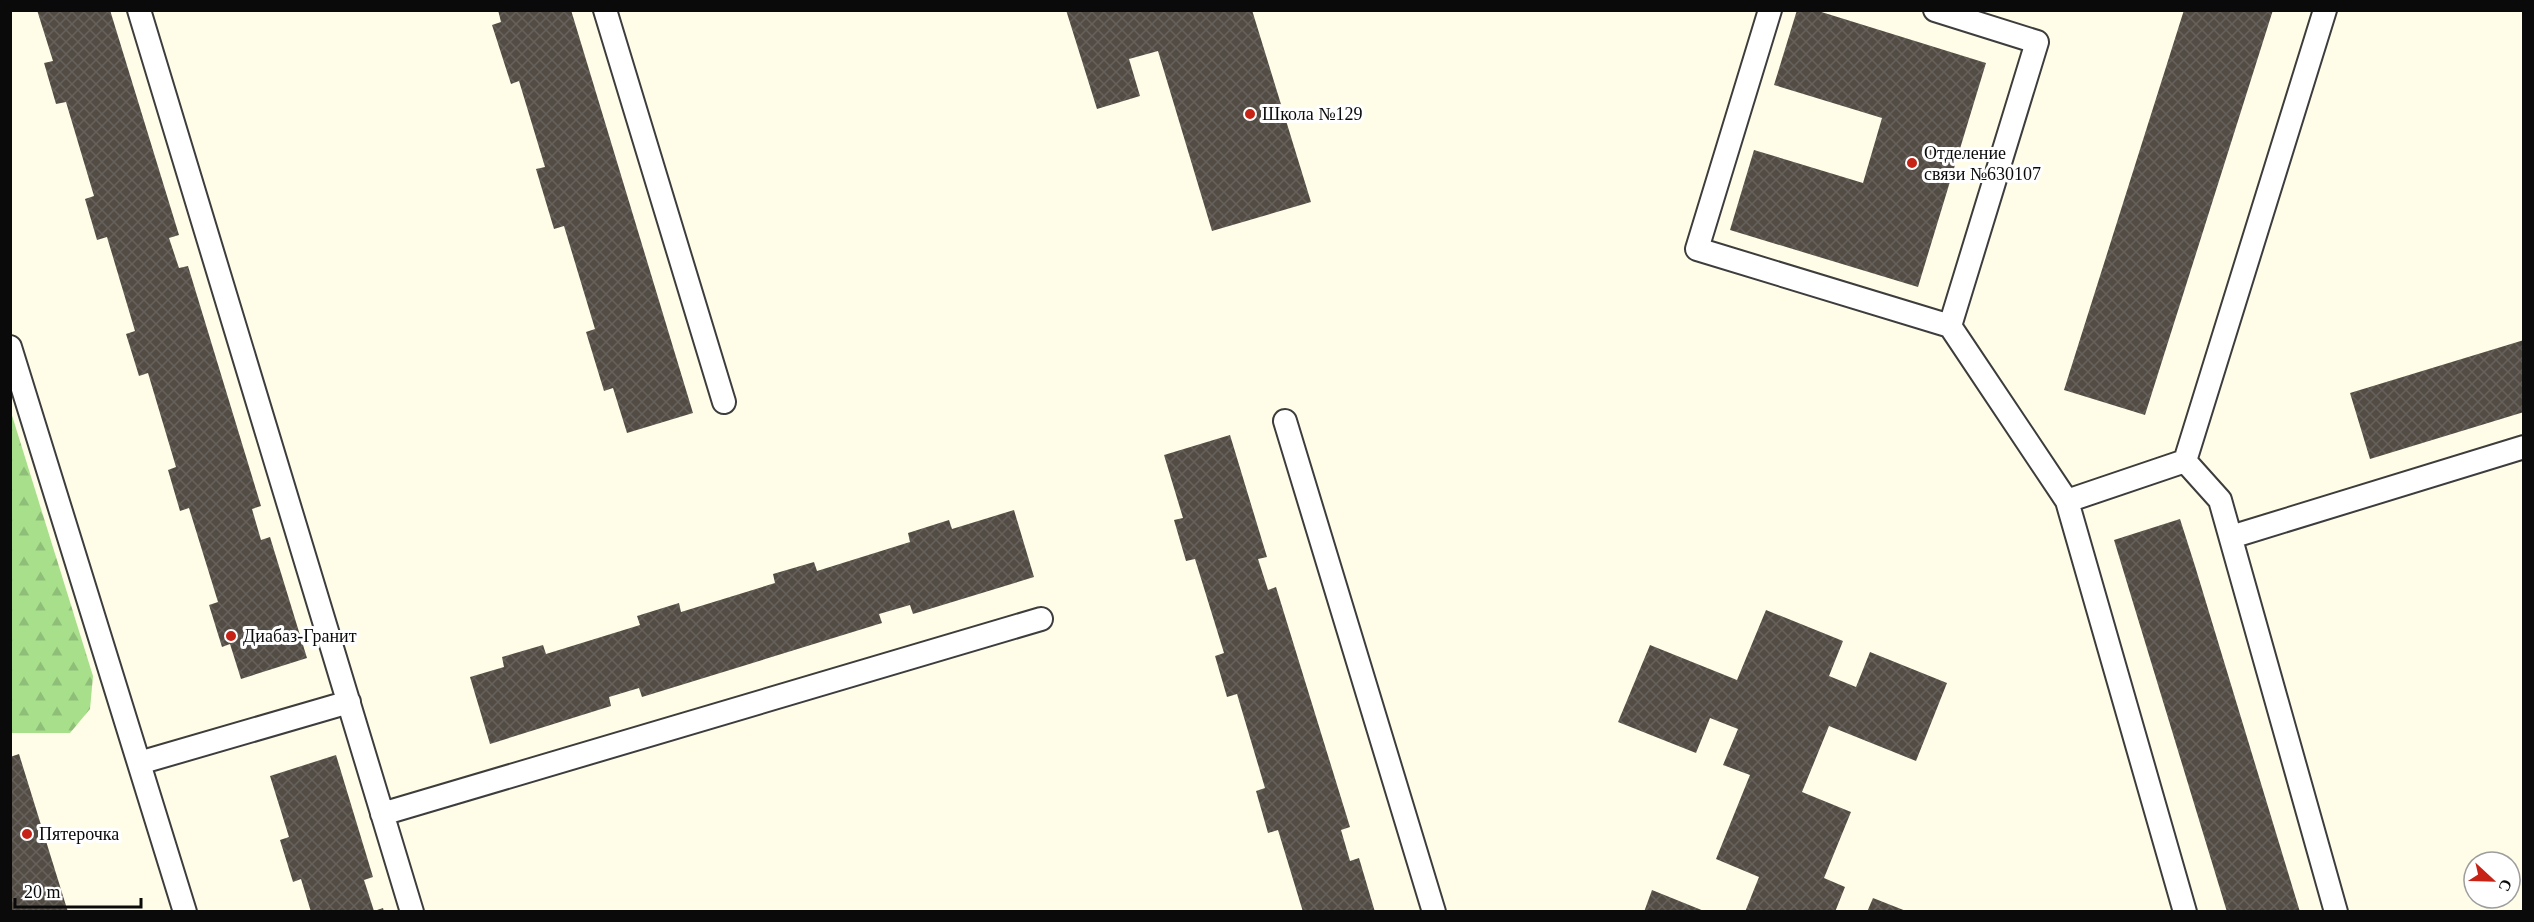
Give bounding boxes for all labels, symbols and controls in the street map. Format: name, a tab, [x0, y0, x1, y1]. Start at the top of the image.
place label: Школа №129	[1262, 104, 1362, 124]
marker: Школа №129	[1243, 107, 1257, 121]
place label: Отделение связи №630107	[1924, 143, 2041, 184]
marker: Отделение связи №630107	[1905, 156, 1919, 170]
place label: Диабаз-Гранит	[243, 626, 357, 646]
marker: Диабаз-Гранит	[224, 629, 238, 643]
place label: Пятерочка	[39, 824, 119, 844]
marker: Пятерочка	[20, 827, 34, 841]
north arrow	[2462, 850, 2522, 910]
scale bar	[15, 871, 141, 909]
text: С	[2495, 877, 2515, 894]
text: 20 m	[24, 882, 61, 902]

